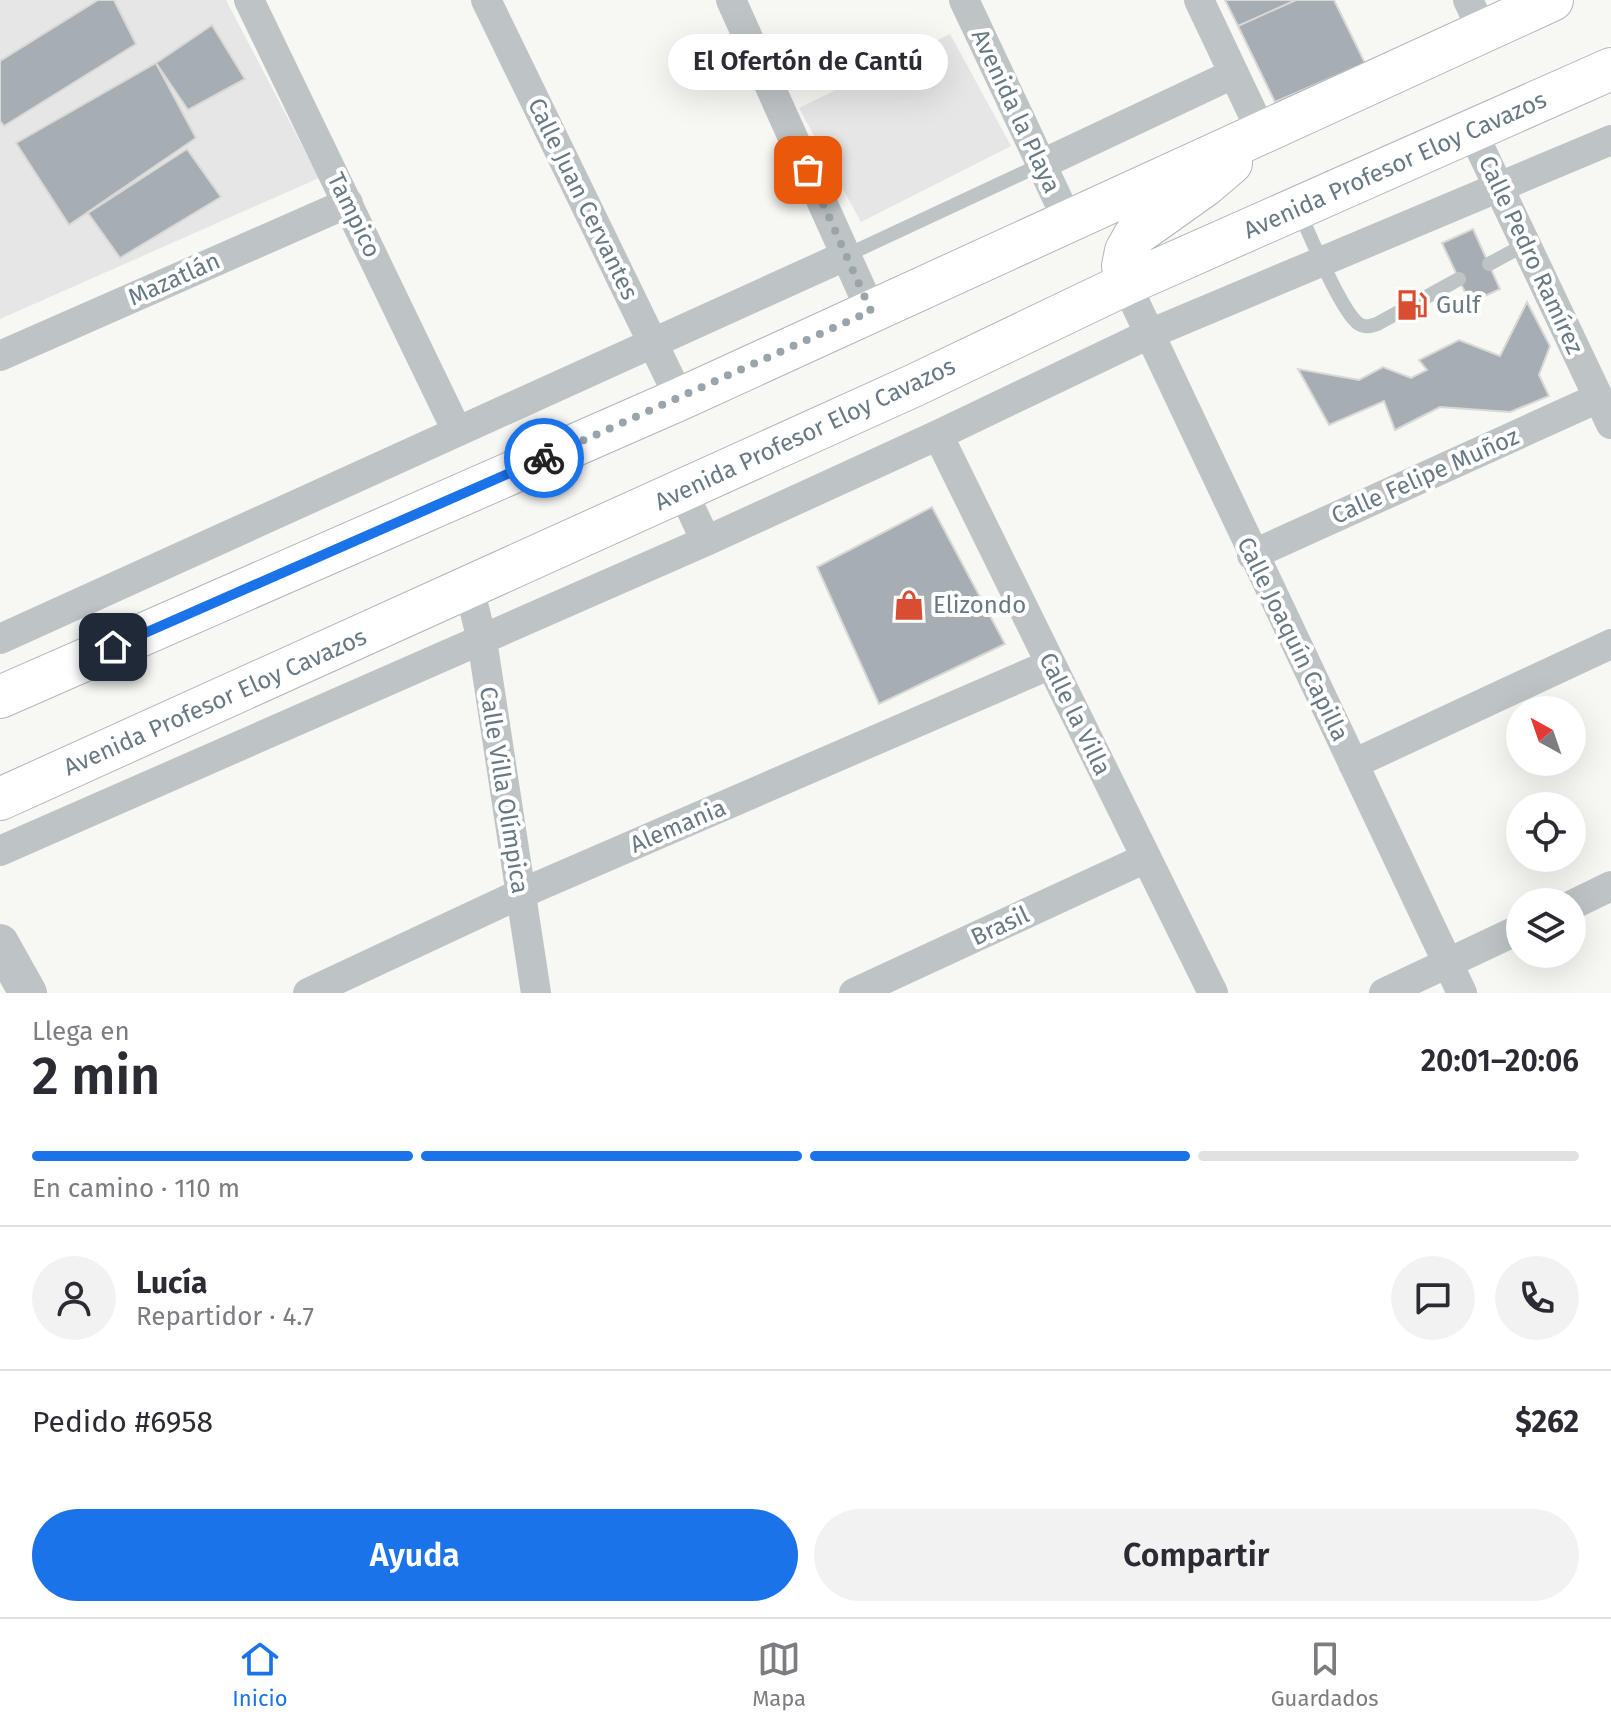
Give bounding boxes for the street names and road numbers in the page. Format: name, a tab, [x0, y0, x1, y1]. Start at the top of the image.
street label: Avenida la Playa	[966, 25, 1066, 197]
street label: Avenida Profesor Eloy Cavazos	[1239, 85, 1551, 245]
street label: Calle Juan Cervantes	[522, 94, 644, 304]
street label: Calle Pedro Ramírez	[1473, 151, 1589, 359]
street label: Tampico	[321, 168, 387, 262]
street label: Mazatlán	[124, 246, 224, 312]
street label: Avenida Profesor Eloy Cavazos	[650, 352, 960, 516]
street label: Calle Felipe Muñoz	[1327, 422, 1523, 530]
street label: Calle Joaquín Capilla	[1231, 532, 1355, 746]
street label: Avenida Profesor Eloy Cavazos	[59, 622, 371, 782]
street label: Calle la Villa	[1033, 648, 1117, 780]
street label: Calle Villa Olímpica	[474, 685, 534, 895]
street label: Alemania	[626, 793, 730, 859]
street label: Brasil	[967, 900, 1033, 952]

